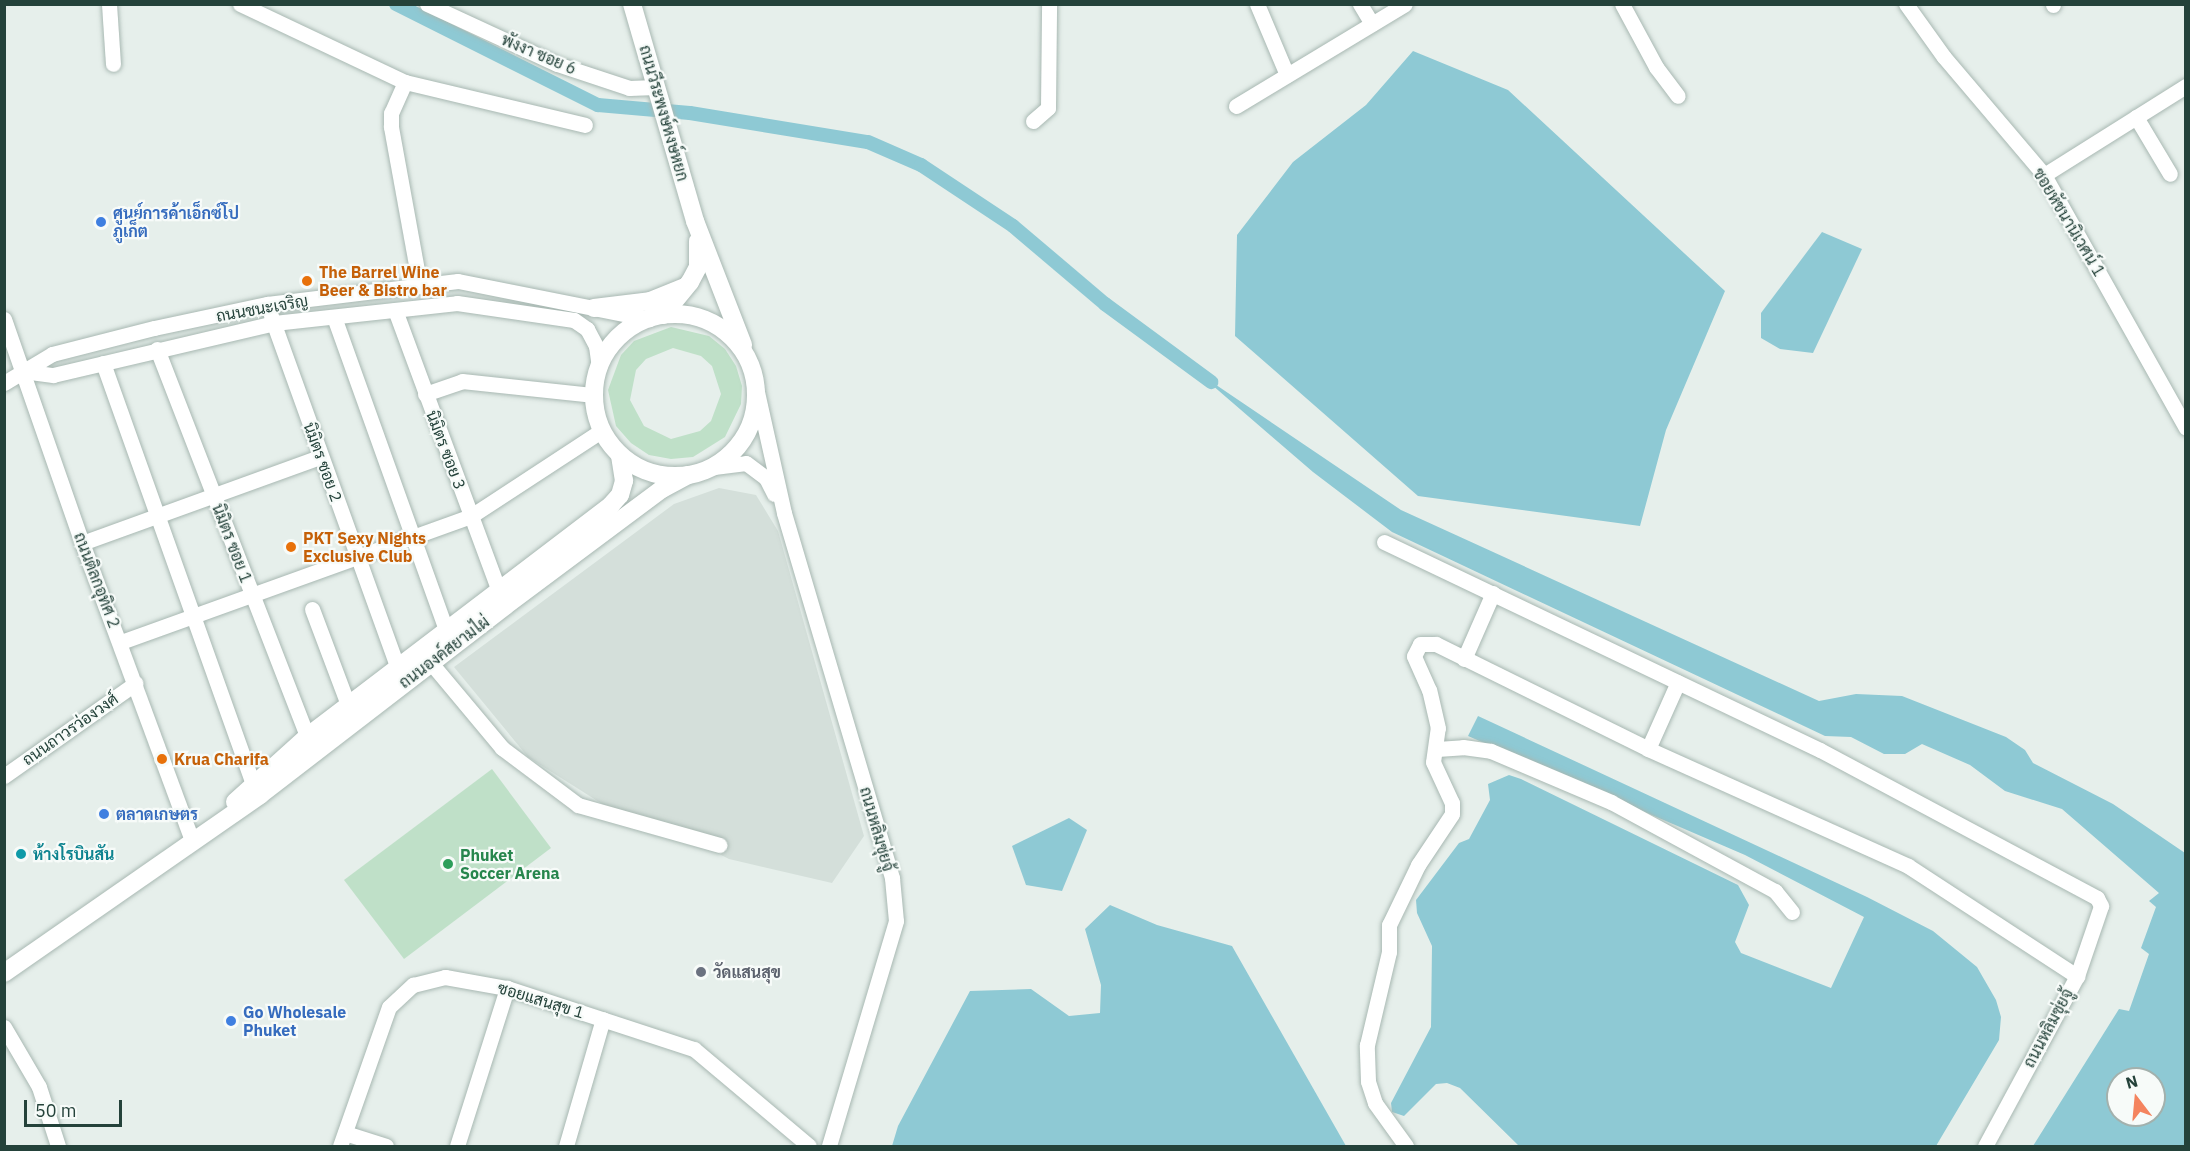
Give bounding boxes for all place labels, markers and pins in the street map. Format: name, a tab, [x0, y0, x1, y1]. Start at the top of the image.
place label: ศูนย์การค้าเอ็กซ์โป ภูเก็ต	[113, 203, 239, 241]
marker: ศูนย์การค้าเอ็กซ์โป ภูเก็ต	[94, 215, 108, 229]
place label: The Barrel Wine Beer & Bistro bar	[319, 262, 447, 300]
marker: The Barrel Wine Beer & Bistro bar	[300, 274, 314, 288]
place label: PKT Sexy Nights Exclusive Club	[303, 528, 426, 566]
marker: PKT Sexy Nights Exclusive Club	[284, 540, 298, 554]
place label: Krua Charifa	[174, 749, 269, 769]
marker: Krua Charifa	[155, 752, 169, 766]
place label: ตลาดเกษตร	[116, 804, 198, 824]
marker: ตลาดเกษตร	[97, 807, 111, 821]
place label: ห้างโรบินสัน	[33, 844, 115, 864]
place label: Phuket Soccer Arena	[460, 845, 560, 883]
marker: ห้างโรบินสัน	[14, 847, 28, 861]
marker: Phuket Soccer Arena	[441, 857, 455, 871]
place label: วัดแสนสุข	[713, 962, 781, 982]
marker: วัดแสนสุข	[694, 965, 708, 979]
place label: Go Wholesale Phuket	[243, 1002, 346, 1040]
marker: Go Wholesale Phuket	[224, 1014, 238, 1028]

